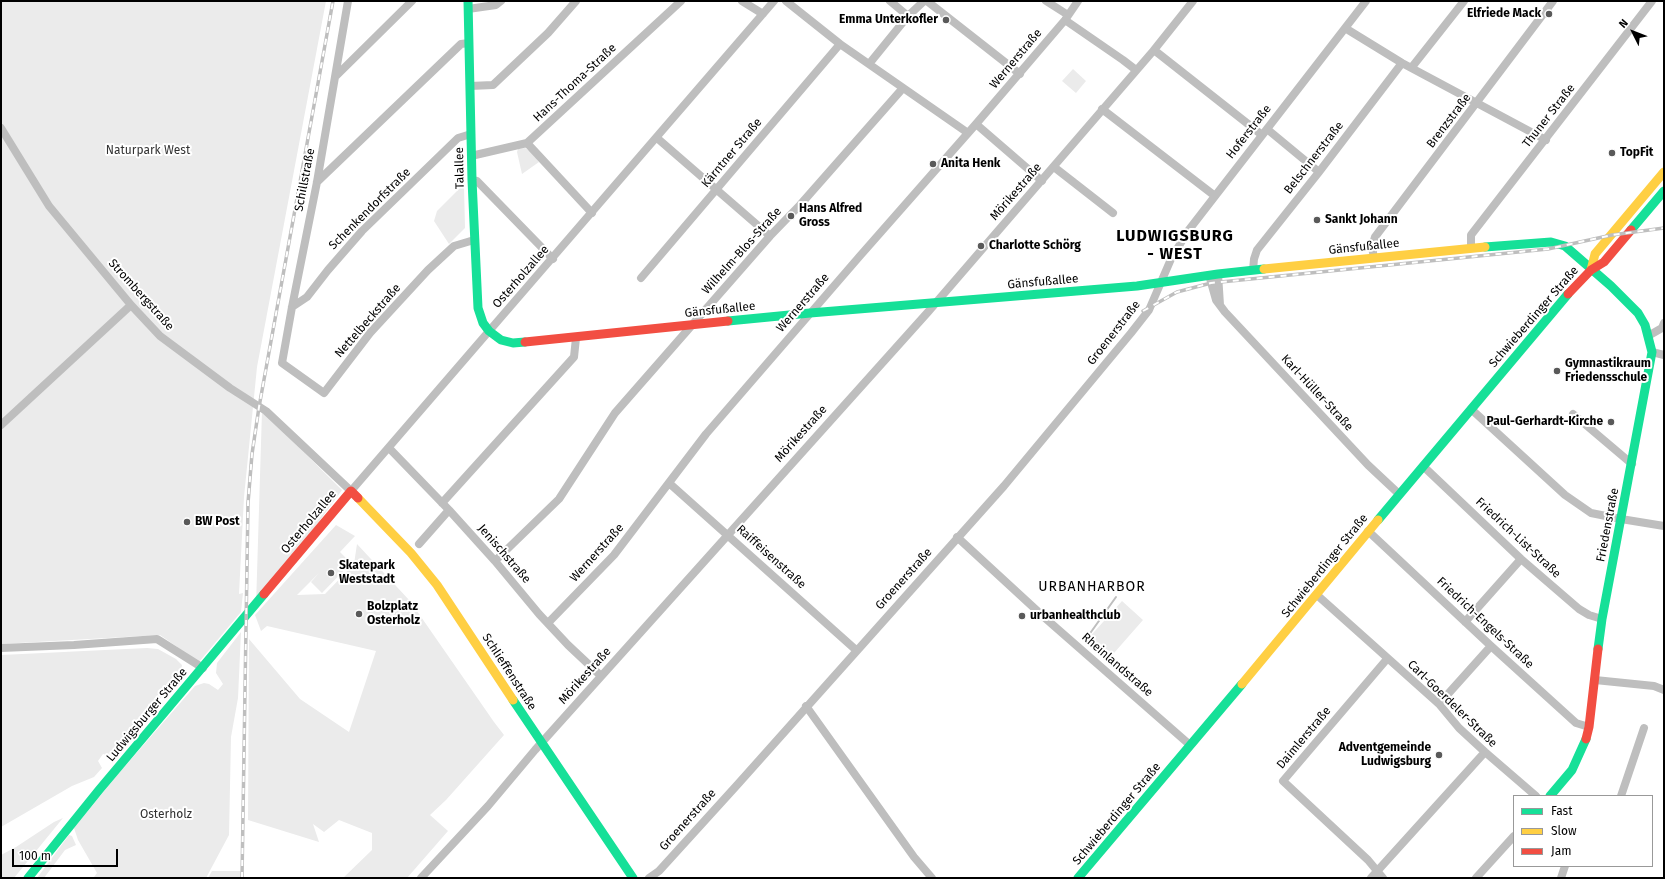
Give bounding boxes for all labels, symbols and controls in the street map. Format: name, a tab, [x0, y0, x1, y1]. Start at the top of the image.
place label: Elfriede Mack	[1467, 7, 1541, 21]
marker: Elfriede Mack	[1544, 9, 1554, 19]
north arrow	[1613, 12, 1653, 52]
place label: Emma Unterkofler	[839, 13, 938, 27]
marker: Emma Unterkofler	[941, 15, 951, 25]
text: N	[1616, 17, 1631, 31]
street label: Wernerstraße	[987, 26, 1045, 92]
street label: Hans-Thoma-Straße	[531, 41, 619, 125]
street label: Thuner Straße	[1520, 81, 1578, 151]
street label: Brenzstraße	[1424, 91, 1474, 151]
street label: Hoferstraße	[1224, 102, 1274, 162]
street label: Kärntner Straße	[699, 115, 765, 191]
street label: Belschnerstraße	[1281, 119, 1347, 197]
park label: Naturpark West	[106, 144, 190, 158]
place label: TopFit	[1620, 146, 1654, 160]
street label: Schillstraße	[292, 147, 318, 213]
street label: Talallee	[452, 147, 468, 189]
marker: TopFit	[1607, 148, 1617, 158]
place label: Anita Henk	[941, 157, 1000, 171]
marker: Anita Henk	[928, 159, 938, 169]
street label: Mörikestraße	[987, 160, 1045, 224]
street label: Schenkendorfstraße	[326, 165, 414, 253]
place label: Hans Alfred Gross	[799, 202, 862, 230]
street label: Wilhelm-Blos-Straße	[699, 205, 785, 297]
marker: Hans Alfred Gross	[786, 211, 796, 221]
place label: Sankt Johann	[1325, 213, 1398, 227]
marker: Sankt Johann	[1312, 215, 1322, 225]
district label: LUDWIGSBURG - WEST	[1116, 227, 1234, 265]
street label: Gänsfußallee	[1328, 236, 1400, 258]
place label: Charlotte Schörg	[989, 239, 1081, 253]
marker: Charlotte Schörg	[976, 241, 986, 251]
street label: Osterholzallee	[490, 243, 552, 311]
street label: Strombergstraße	[105, 256, 177, 334]
street label: Schwieberdinger Straße	[1486, 264, 1582, 370]
street label: Wernerstraße	[774, 271, 832, 335]
street label: Gänsfußallee	[1007, 272, 1079, 292]
street label: Nettelbeckstraße	[332, 281, 404, 361]
street label: Groenerstraße	[1084, 298, 1144, 368]
street label: Gänsfußallee	[684, 299, 756, 321]
street label: Karl-Hüller-Straße	[1278, 352, 1356, 434]
place label: Gymnastikraum Friedensschule	[1565, 357, 1651, 385]
marker: Gymnastikraum Friedensschule	[1552, 366, 1562, 376]
street label: Mörikestraße	[772, 403, 830, 465]
place label: Paul-Gerhardt-Kirche	[1487, 415, 1603, 429]
marker: Paul-Gerhardt-Kirche	[1606, 417, 1616, 427]
street label: Osterholzallee	[278, 487, 340, 557]
street label: Friedenstraße	[1594, 487, 1622, 563]
street label: Friedrich-List-Straße	[1472, 495, 1564, 581]
street label: Schwieberdinger Straße	[1279, 511, 1371, 621]
place label: BW Post	[195, 515, 240, 529]
marker: BW Post	[182, 517, 192, 527]
street label: Wernerstraße	[567, 521, 627, 585]
street label: Jenischstraße	[475, 522, 533, 586]
street label: Raiffeisenstraße	[733, 522, 809, 592]
street label: Groenerstraße	[873, 545, 935, 613]
place label: Skatepark Weststadt	[339, 559, 395, 587]
marker: Skatepark Weststadt	[326, 568, 336, 578]
street label: Friedrich-Engels-Straße	[1434, 574, 1536, 672]
district label: URBANHARBOR	[1038, 579, 1146, 595]
place label: Bolzplatz Osterholz	[367, 600, 420, 628]
marker: Bolzplatz Osterholz	[354, 609, 364, 619]
place label: urbanhealthclub	[1030, 609, 1121, 623]
marker: urbanhealthclub	[1017, 611, 1027, 621]
street label: Rheinlandstraße	[1078, 630, 1156, 700]
street label: Schlieffenstraße	[479, 631, 539, 713]
street label: Mörikestraße	[556, 645, 614, 707]
street label: Carl-Goerdeler-Straße	[1404, 658, 1500, 750]
street label: Ludwigsburger Straße	[104, 665, 190, 765]
street label: Daimlerstraße	[1274, 704, 1334, 772]
place label: Adventgemeinde Ludwigsburg	[1339, 741, 1431, 769]
marker: Adventgemeinde Ludwigsburg	[1434, 750, 1444, 760]
street label: Schwieberdinger Straße	[1070, 760, 1164, 868]
street label: Groenerstraße	[657, 786, 719, 854]
legend	[1513, 795, 1653, 867]
text: Fast	[1551, 804, 1573, 818]
park label: Osterholz	[140, 808, 192, 822]
text: Slow	[1551, 824, 1577, 838]
scale bar	[14, 841, 120, 867]
text: Jam	[1551, 844, 1571, 858]
text: 100 m	[19, 849, 51, 863]

